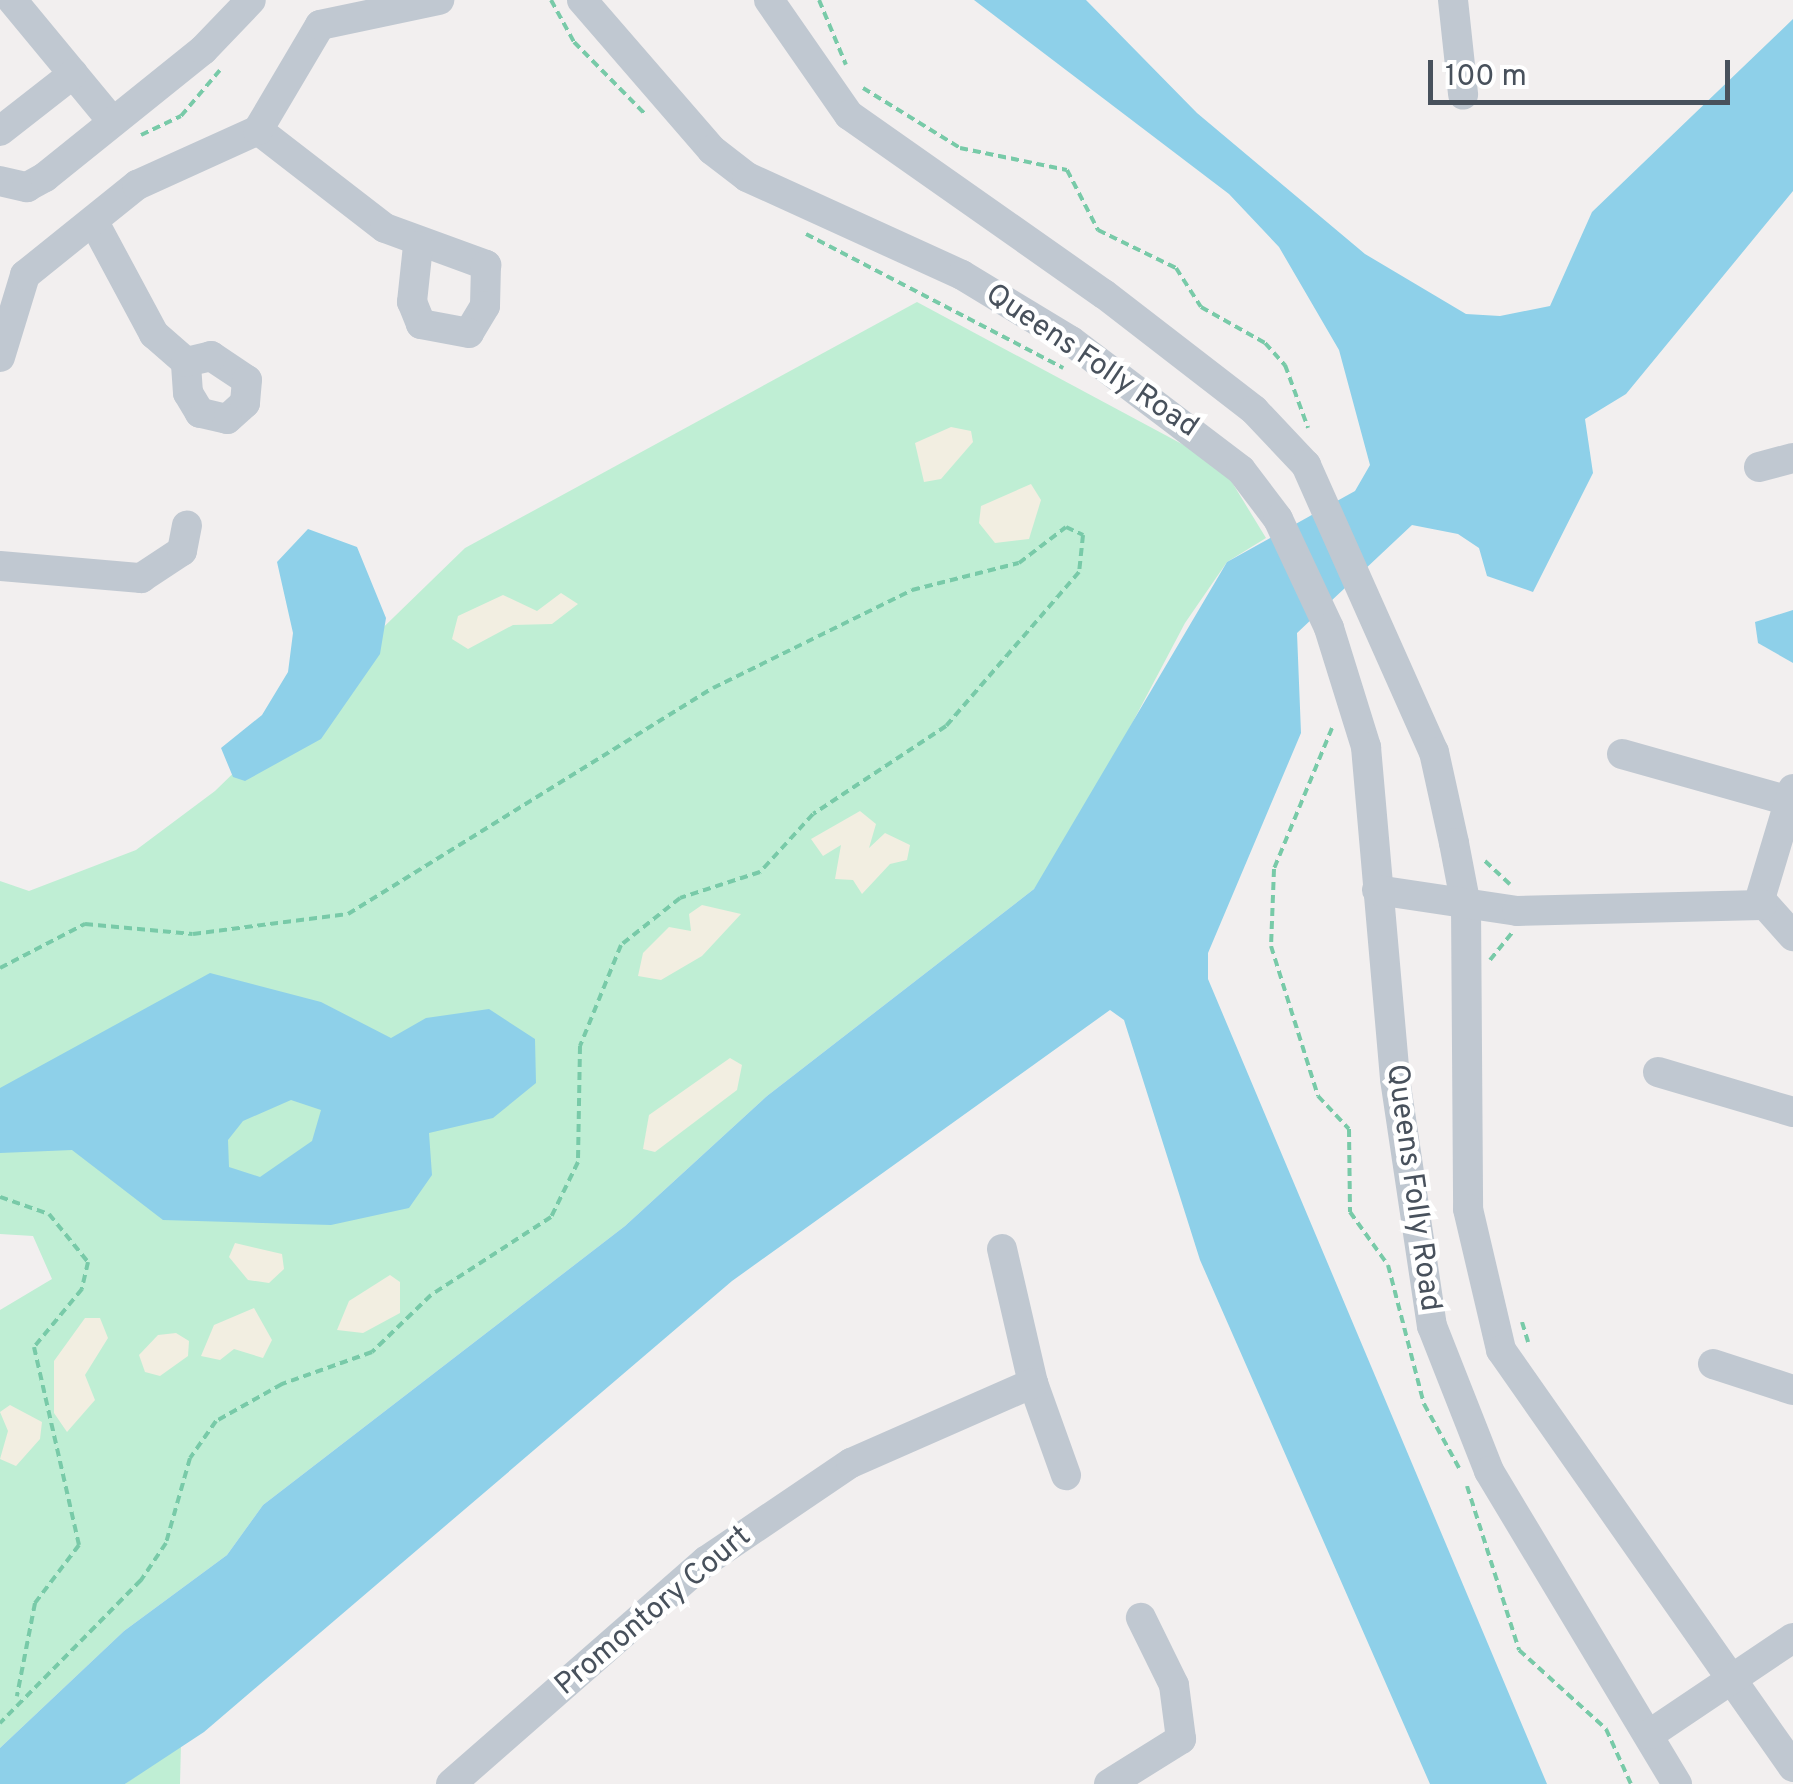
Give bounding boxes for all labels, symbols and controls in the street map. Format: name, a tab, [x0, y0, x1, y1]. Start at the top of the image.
scale bar	[1433, 40, 1736, 102]
text: 100 m	[1445, 59, 1527, 96]
street label: Queens Folly Road	[978, 277, 1204, 447]
street label: Queens Folly Road	[1377, 1062, 1447, 1314]
street label: Promontory Court	[549, 1520, 759, 1704]

